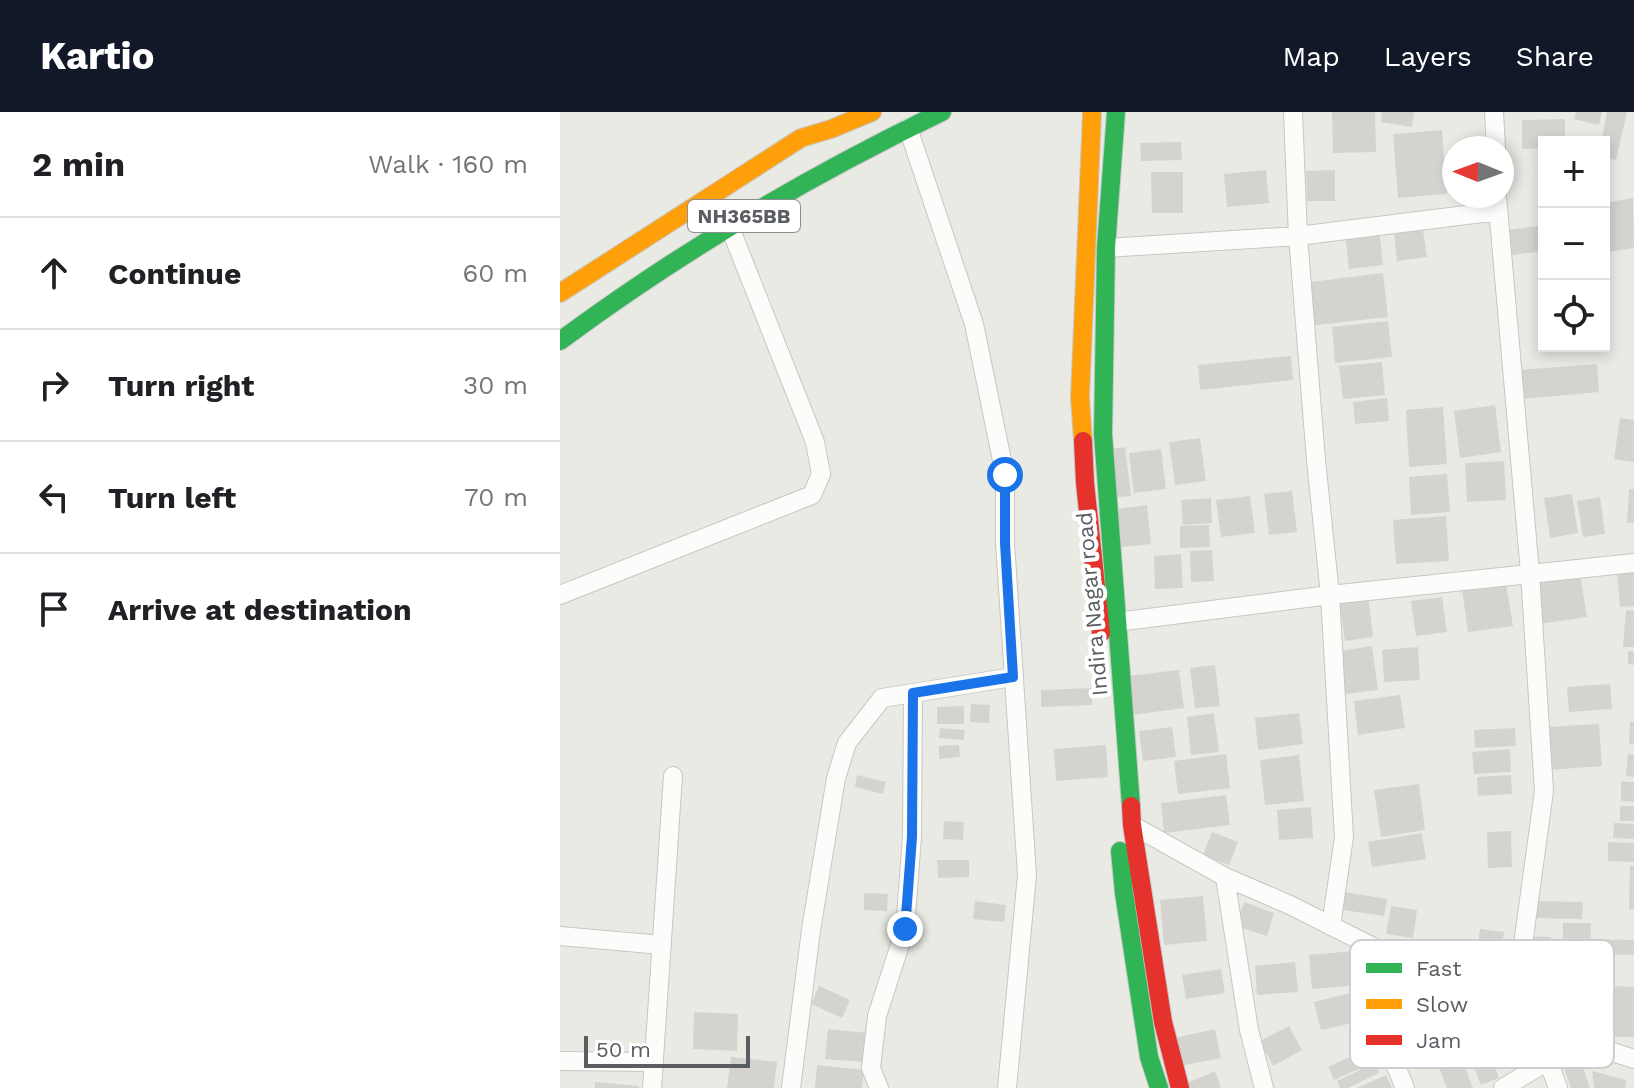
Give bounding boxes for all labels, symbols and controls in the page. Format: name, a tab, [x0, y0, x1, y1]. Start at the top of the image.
text: Kartio	[40, 34, 154, 78]
text: Map	[1283, 40, 1340, 73]
text: Layers	[1384, 40, 1472, 73]
text: Share	[1516, 40, 1594, 73]
north arrow	[1442, 136, 1514, 208]
map controls	[1538, 136, 1610, 352]
button: +	[1538, 136, 1610, 208]
text: 2 min	[32, 144, 125, 184]
text: Walk · 160 m	[368, 149, 528, 179]
road number: NH365BB	[688, 200, 800, 232]
button: −	[1538, 208, 1610, 280]
icon: ahead	[32, 251, 76, 295]
text: Continue	[108, 256, 241, 291]
text: 60 m	[462, 258, 528, 288]
button: locate	[1538, 280, 1610, 352]
icon: right	[32, 363, 76, 407]
text: Turn right	[108, 368, 254, 403]
text: 30 m	[463, 370, 528, 400]
route start	[987, 457, 1023, 493]
icon: left	[32, 475, 76, 519]
text: Turn left	[108, 480, 236, 515]
text: 70 m	[464, 482, 528, 512]
street label: Indira Nagar road	[1072, 511, 1112, 697]
icon: arrive	[32, 587, 76, 631]
text: Arrive at destination	[108, 592, 412, 627]
route end	[887, 911, 923, 947]
legend	[1350, 940, 1614, 1068]
text: Fast	[1416, 956, 1462, 981]
text: Slow	[1416, 992, 1468, 1017]
text: Jam	[1416, 1028, 1461, 1053]
scale bar	[584, 1032, 750, 1068]
text: 50 m	[596, 1037, 651, 1062]

